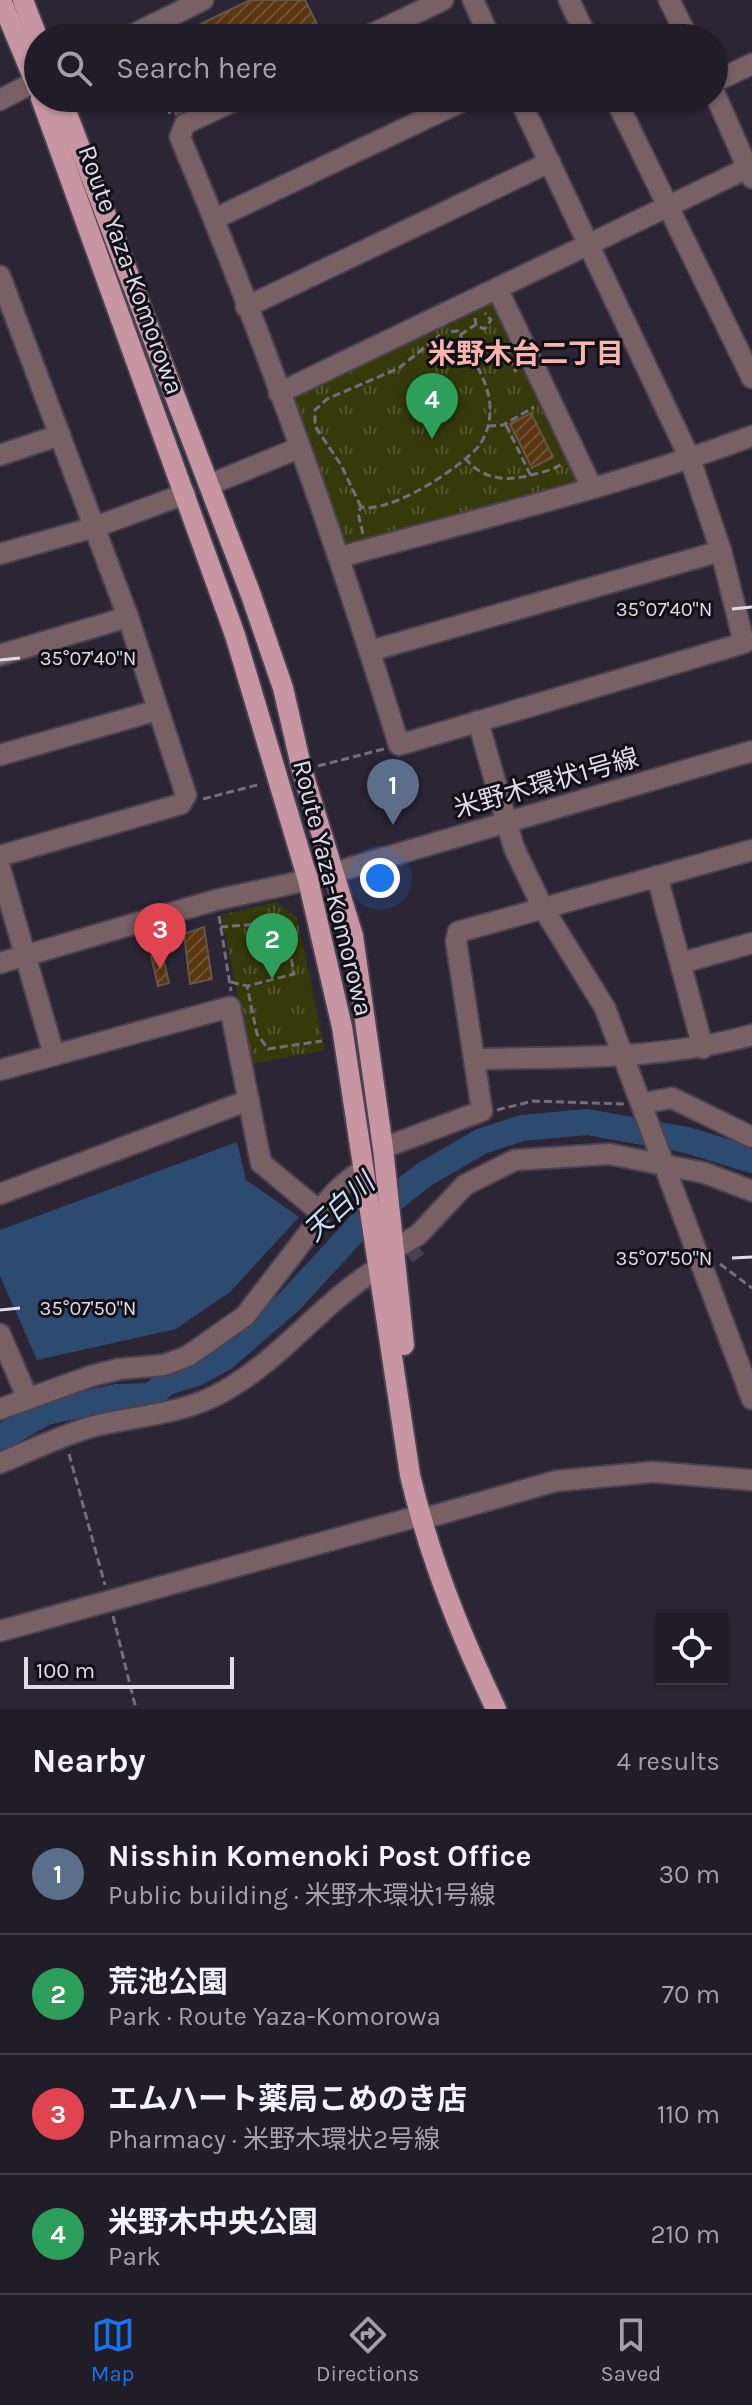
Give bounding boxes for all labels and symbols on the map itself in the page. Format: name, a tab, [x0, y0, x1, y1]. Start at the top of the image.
street label: Route Yaza-Komorowa	[71, 141, 191, 399]
district label: 米野木台二丁目	[428, 337, 624, 370]
pin: 4	[406, 373, 458, 439]
text: 35°07'40"N	[616, 598, 712, 621]
text: 35°07'40"N	[40, 647, 136, 670]
street label: 米野木環状1号線	[450, 742, 642, 824]
street label: Route Yaza-Komorowa	[286, 757, 380, 1019]
pin: 1	[367, 759, 419, 825]
your location	[360, 858, 400, 898]
pin: 3	[134, 903, 186, 969]
pin: 2	[246, 913, 298, 979]
water label: 天白川	[297, 1164, 383, 1248]
text: 35°07'50"N	[616, 1247, 712, 1270]
text: 35°07'50"N	[40, 1297, 136, 1320]
scale bar	[24, 1653, 234, 1689]

